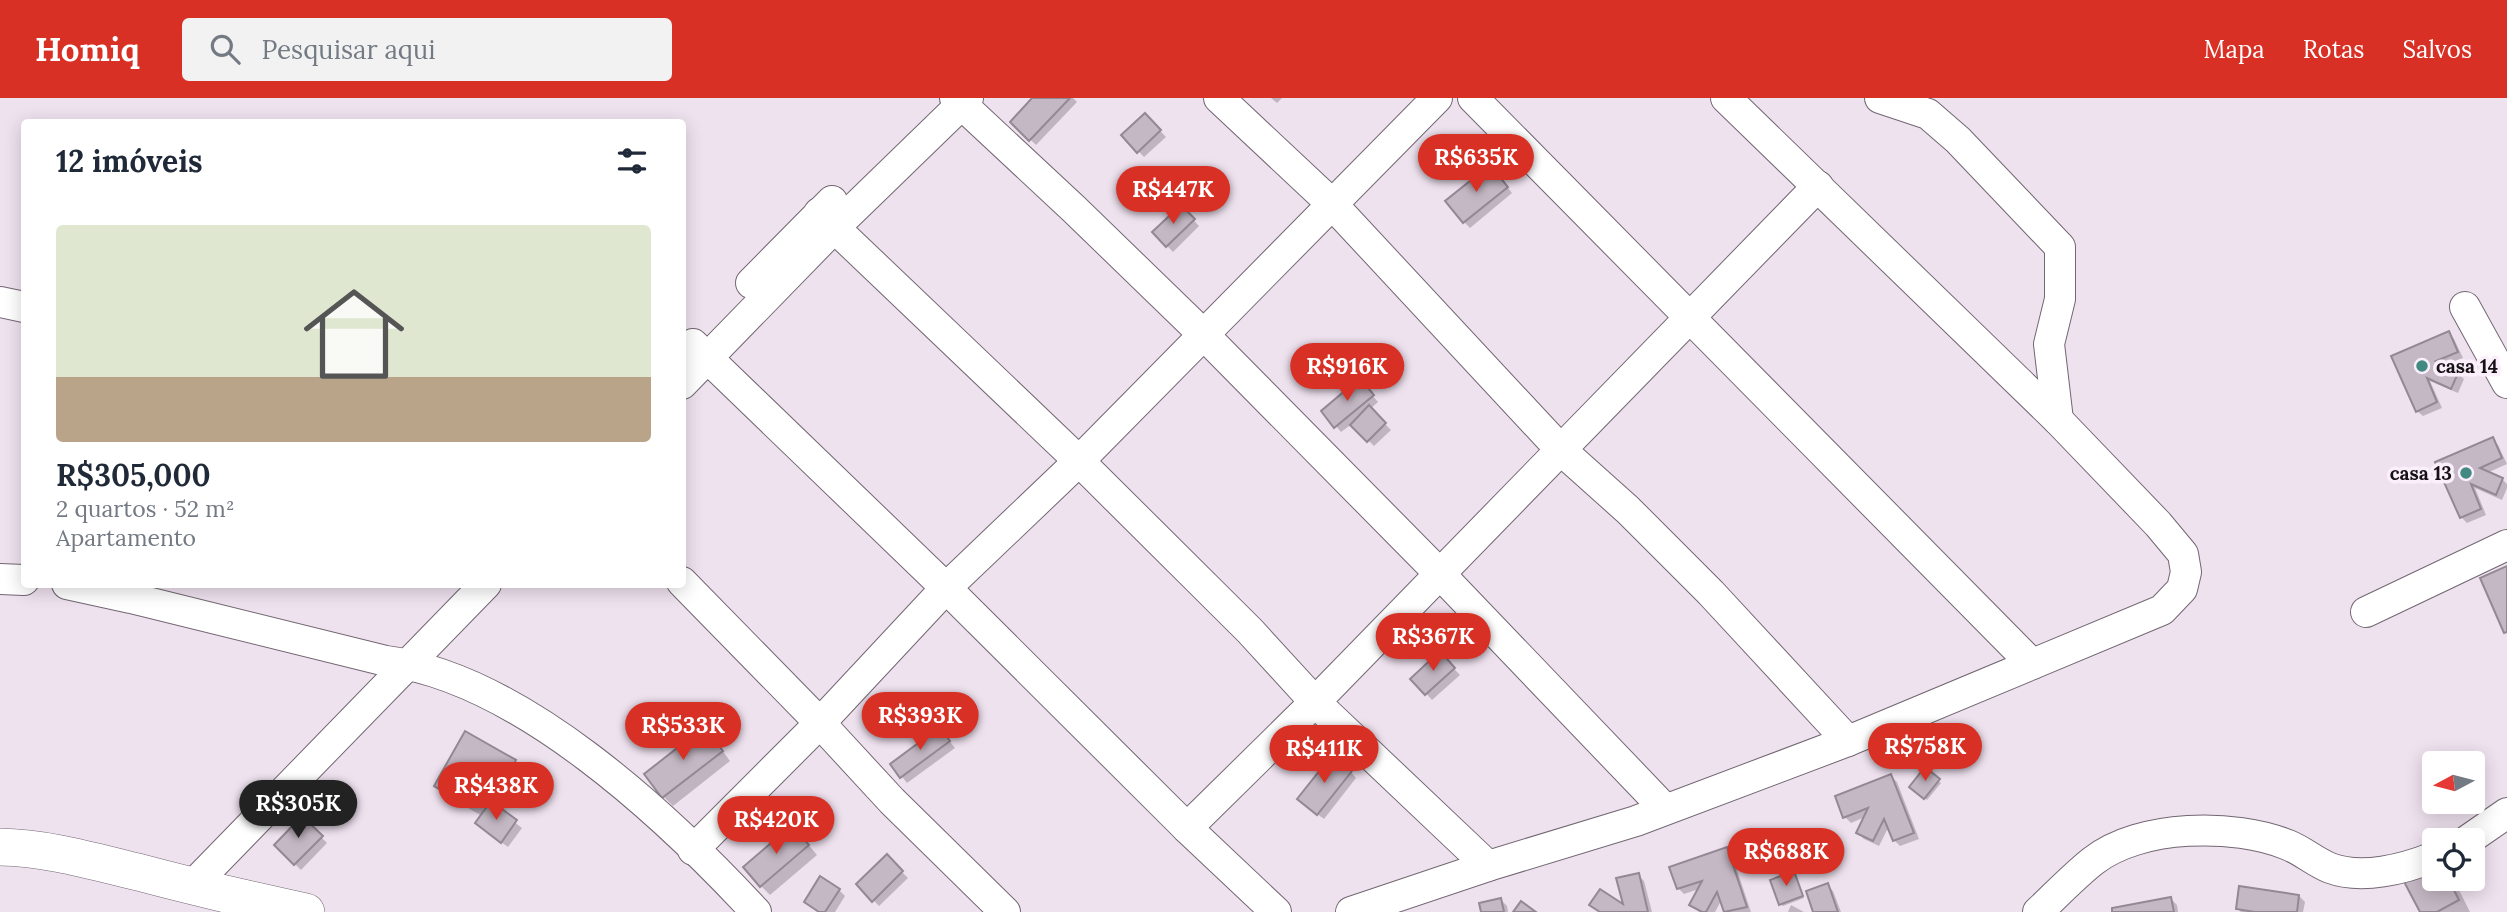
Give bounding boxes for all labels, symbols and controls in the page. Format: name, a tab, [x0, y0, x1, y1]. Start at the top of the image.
search box	[182, 18, 672, 81]
text: Homiq	[35, 28, 140, 70]
icon: search	[206, 30, 244, 68]
text: Pesquisar aqui	[262, 33, 436, 66]
text: Mapa	[2204, 34, 2265, 65]
text: Rotas	[2303, 34, 2364, 65]
text: Salvos	[2402, 34, 2472, 65]
pin: R$635K	[1419, 134, 1533, 194]
text: 12 imóveis	[56, 142, 203, 180]
icon: filters	[613, 142, 651, 180]
text: R$635K	[1434, 142, 1518, 171]
pin: R$447K	[1116, 166, 1230, 226]
text: R$447K	[1132, 174, 1214, 203]
icon: home	[291, 271, 417, 397]
pin: R$916K	[1290, 344, 1404, 403]
text: R$916K	[1306, 351, 1388, 380]
place label: casa 14	[2436, 354, 2498, 378]
marker: casa 14	[2414, 358, 2430, 374]
text: R$305,000	[56, 456, 211, 494]
place label: casa 13	[2390, 461, 2452, 485]
marker: casa 13	[2458, 465, 2474, 481]
text: 2 quartos · 52 m²	[56, 494, 235, 523]
text: Apartamento	[56, 523, 196, 552]
pin: R$367K	[1376, 614, 1490, 673]
text: R$367K	[1392, 621, 1474, 650]
pin: R$393K	[863, 692, 977, 752]
text: R$393K	[878, 700, 962, 729]
pin: R$533K	[626, 702, 740, 762]
text: R$533K	[641, 710, 725, 739]
pin: R$758K	[1868, 724, 1982, 783]
pin: R$411K	[1267, 726, 1381, 785]
text: R$758K	[1884, 731, 1966, 760]
text: R$411K	[1286, 733, 1362, 762]
north arrow	[2422, 751, 2485, 814]
map controls	[2422, 751, 2485, 891]
pin: R$438K	[439, 762, 553, 822]
text: R$438K	[454, 770, 538, 799]
pin: R$305K	[241, 780, 355, 840]
text: R$305K	[255, 788, 341, 817]
pin: R$420K	[719, 796, 833, 856]
text: R$420K	[733, 804, 819, 833]
pin: R$688K	[1729, 828, 1843, 888]
button: locate	[2422, 828, 2485, 891]
text: R$688K	[1743, 836, 1829, 865]

